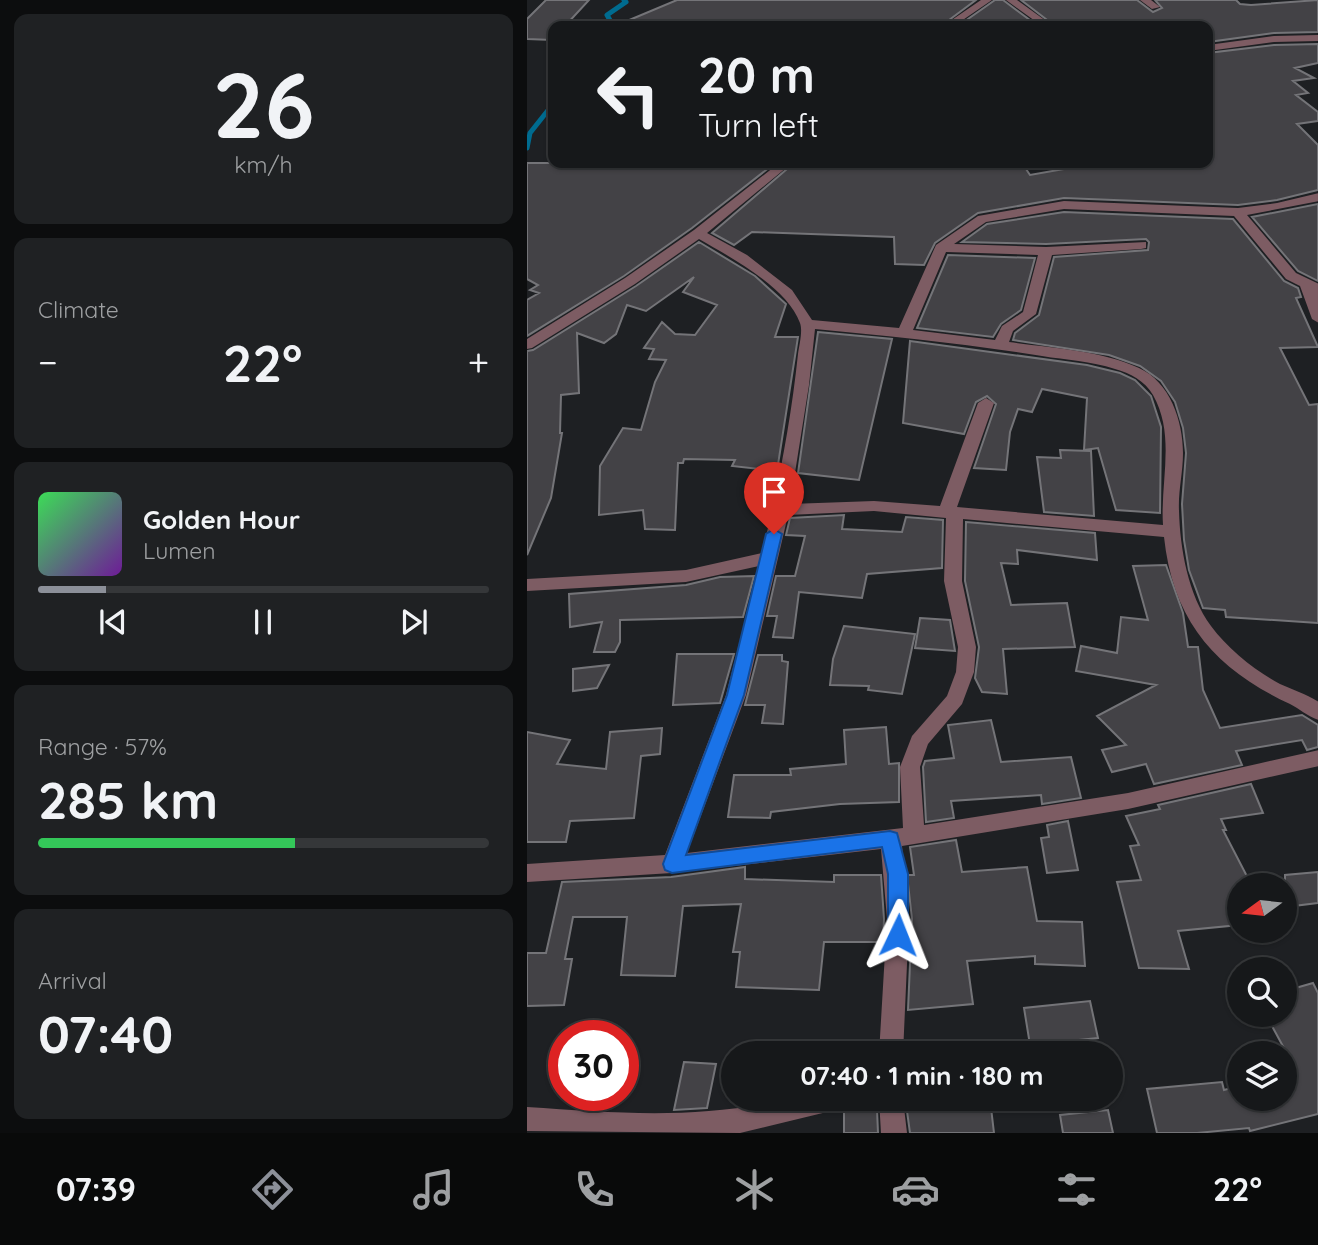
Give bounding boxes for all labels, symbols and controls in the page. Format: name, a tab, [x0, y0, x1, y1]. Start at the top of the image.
text: 20 m	[698, 44, 815, 105]
text: 26	[212, 47, 315, 161]
icon: left	[583, 49, 674, 140]
text: Turn left	[698, 105, 819, 145]
text: km/h	[234, 150, 293, 179]
text: Climate	[38, 295, 119, 324]
text: 22°	[223, 330, 302, 395]
text: −	[38, 338, 58, 386]
text: +	[468, 338, 489, 386]
pin	[744, 462, 804, 534]
icon: arrive	[755, 473, 793, 511]
text: Golden Hour	[143, 503, 300, 536]
text: Lumen	[143, 536, 216, 565]
icon: previous	[94, 603, 132, 641]
icon: pause	[244, 603, 282, 641]
icon: next	[395, 603, 433, 641]
text: Range · 57%	[38, 732, 167, 761]
text: 285 km	[38, 767, 218, 832]
north arrow	[1227, 873, 1297, 943]
map controls	[1227, 873, 1297, 1111]
position arrow	[861, 898, 935, 972]
button: search	[1227, 957, 1297, 1027]
text: Arrival	[38, 966, 107, 995]
text: 07:40	[38, 1001, 173, 1066]
speed limit sign: 30	[548, 1020, 639, 1111]
button: layers	[1227, 1041, 1297, 1111]
text: 07:40 · 1 min · 180 m	[801, 1059, 1043, 1092]
icon: directions	[248, 1165, 297, 1214]
icon: music	[409, 1165, 458, 1214]
icon: phone	[570, 1165, 619, 1214]
icon: climate	[730, 1165, 779, 1214]
icon: car	[891, 1165, 940, 1214]
icon: filters	[1052, 1165, 1101, 1214]
text: 07:39	[56, 1169, 136, 1209]
text: 22°	[1213, 1169, 1262, 1209]

